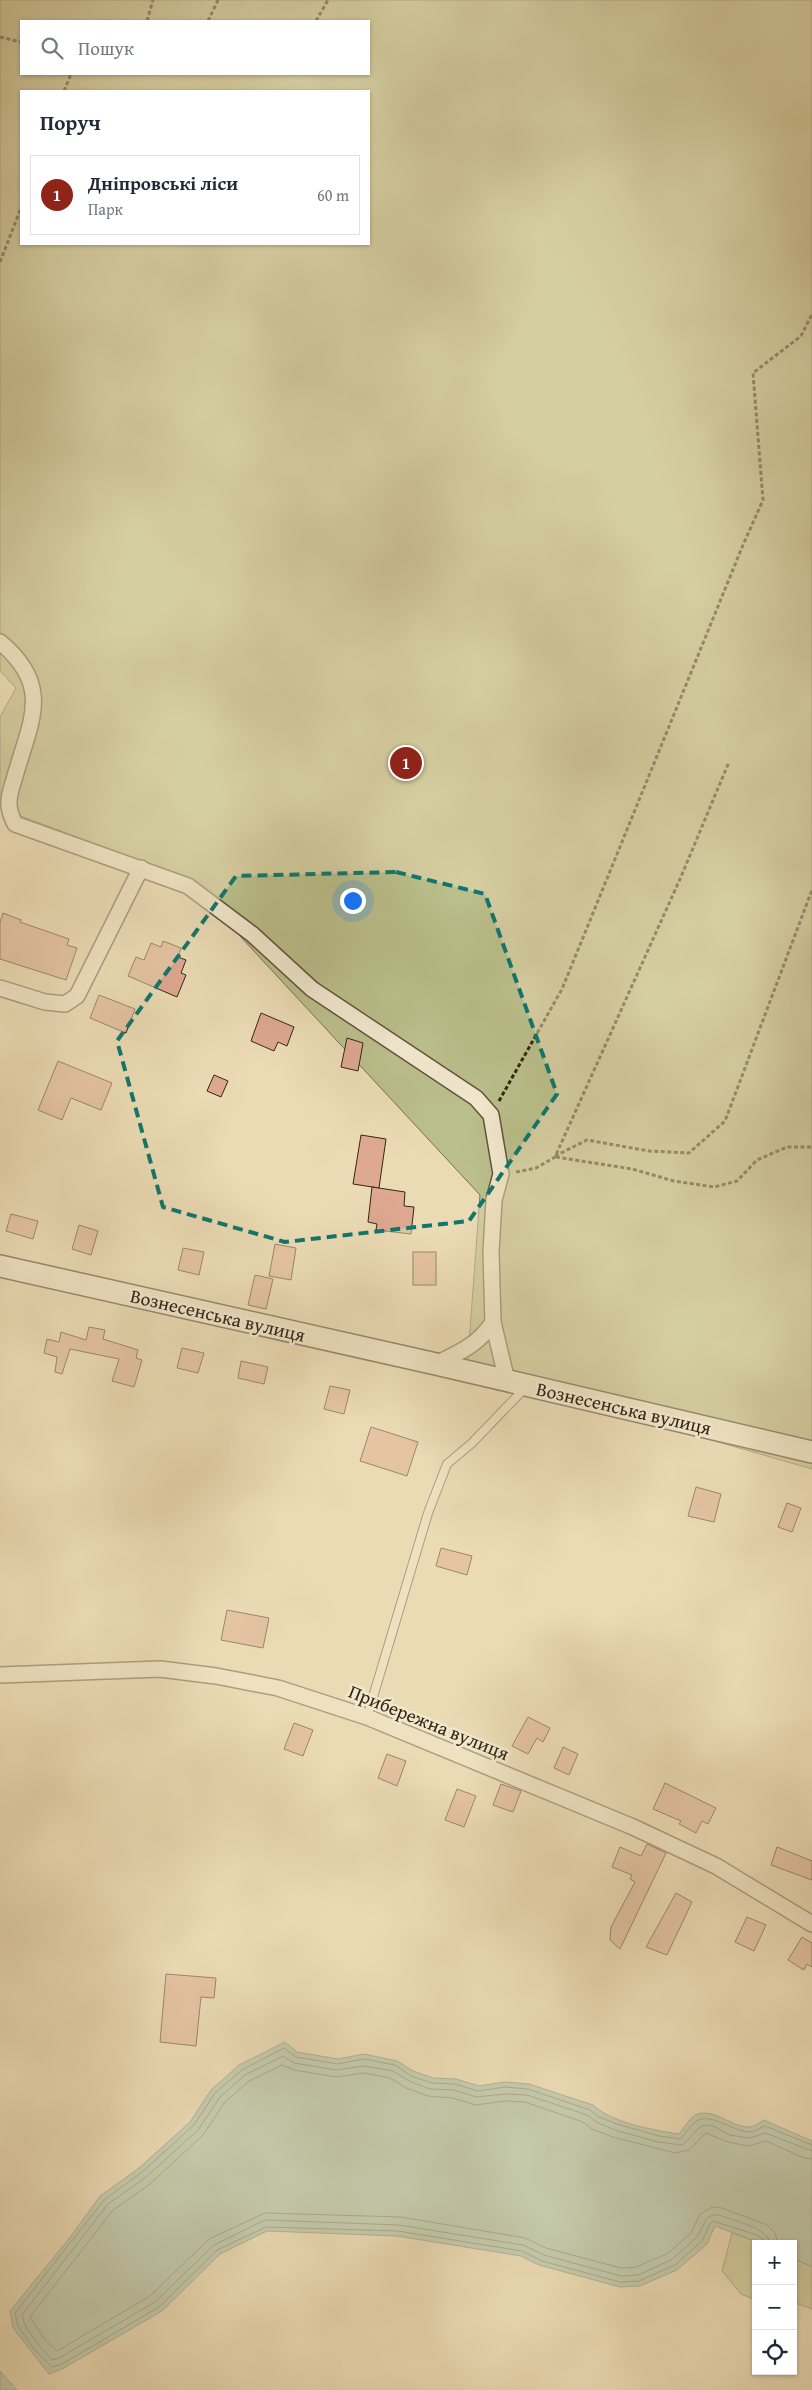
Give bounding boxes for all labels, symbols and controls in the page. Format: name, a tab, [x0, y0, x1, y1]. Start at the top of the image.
search box	[20, 20, 370, 75]
icon: search	[38, 34, 66, 62]
text: Пошук	[78, 34, 134, 62]
text: Поруч	[40, 107, 101, 138]
text: Дніпровські ліси	[88, 169, 238, 197]
text: 1	[53, 183, 61, 207]
text: 60 m	[317, 183, 349, 207]
text: Парк	[88, 197, 123, 221]
pin: 1	[390, 744, 422, 782]
your location	[340, 888, 366, 914]
street label: Вознесенська вулиця	[128, 1281, 309, 1349]
street label: Вознесенська вулиця	[534, 1374, 715, 1442]
street label: Прибережна вулиця	[345, 1677, 514, 1767]
map controls	[752, 2240, 797, 2375]
button: +	[752, 2240, 797, 2285]
button: −	[752, 2285, 797, 2330]
button: locate	[752, 2330, 797, 2375]

